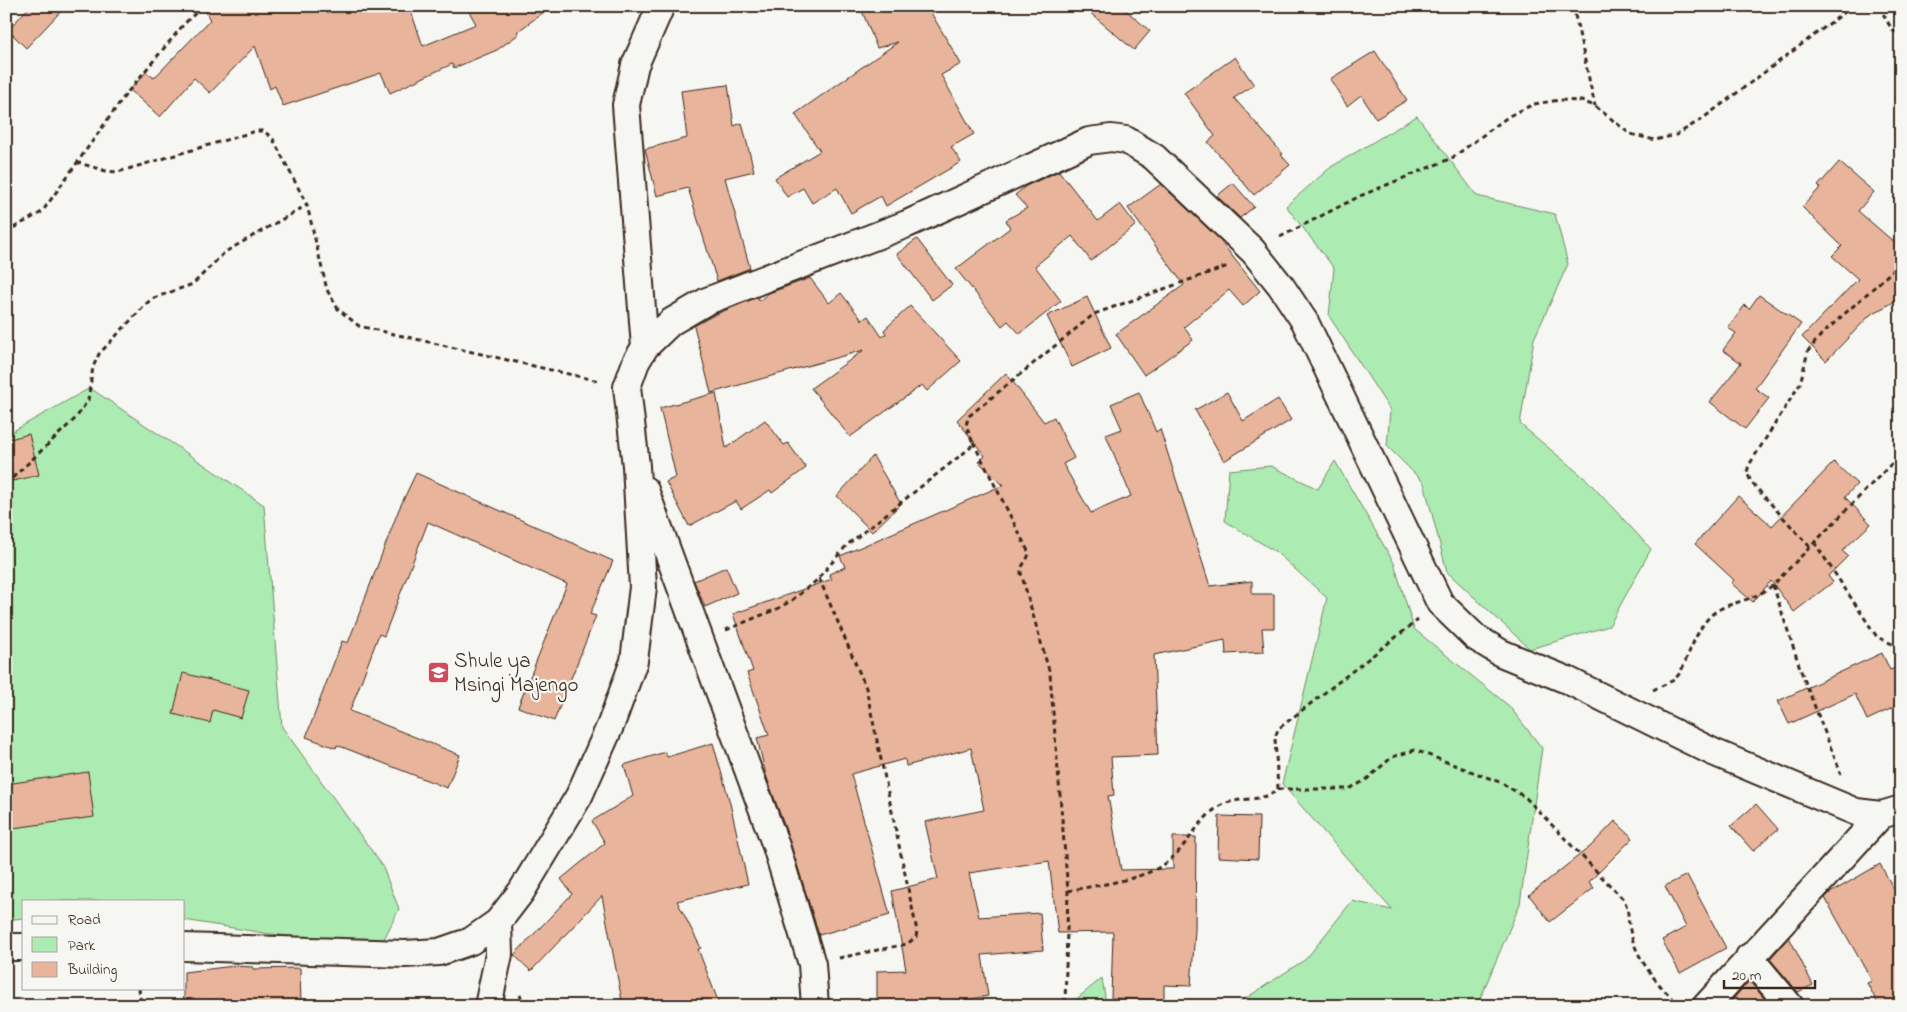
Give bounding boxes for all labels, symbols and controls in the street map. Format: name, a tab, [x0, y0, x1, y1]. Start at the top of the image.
place label: Shule ya Msingi Majengo	[454, 647, 579, 703]
school or university icon: Shule ya Msingi Majengo	[426, 660, 450, 684]
legend	[22, 900, 185, 990]
text: Road	[68, 909, 101, 931]
text: Park	[68, 935, 96, 957]
scale bar	[1724, 957, 1816, 989]
text: Building	[67, 959, 117, 982]
text: 20 m	[1732, 965, 1762, 987]

